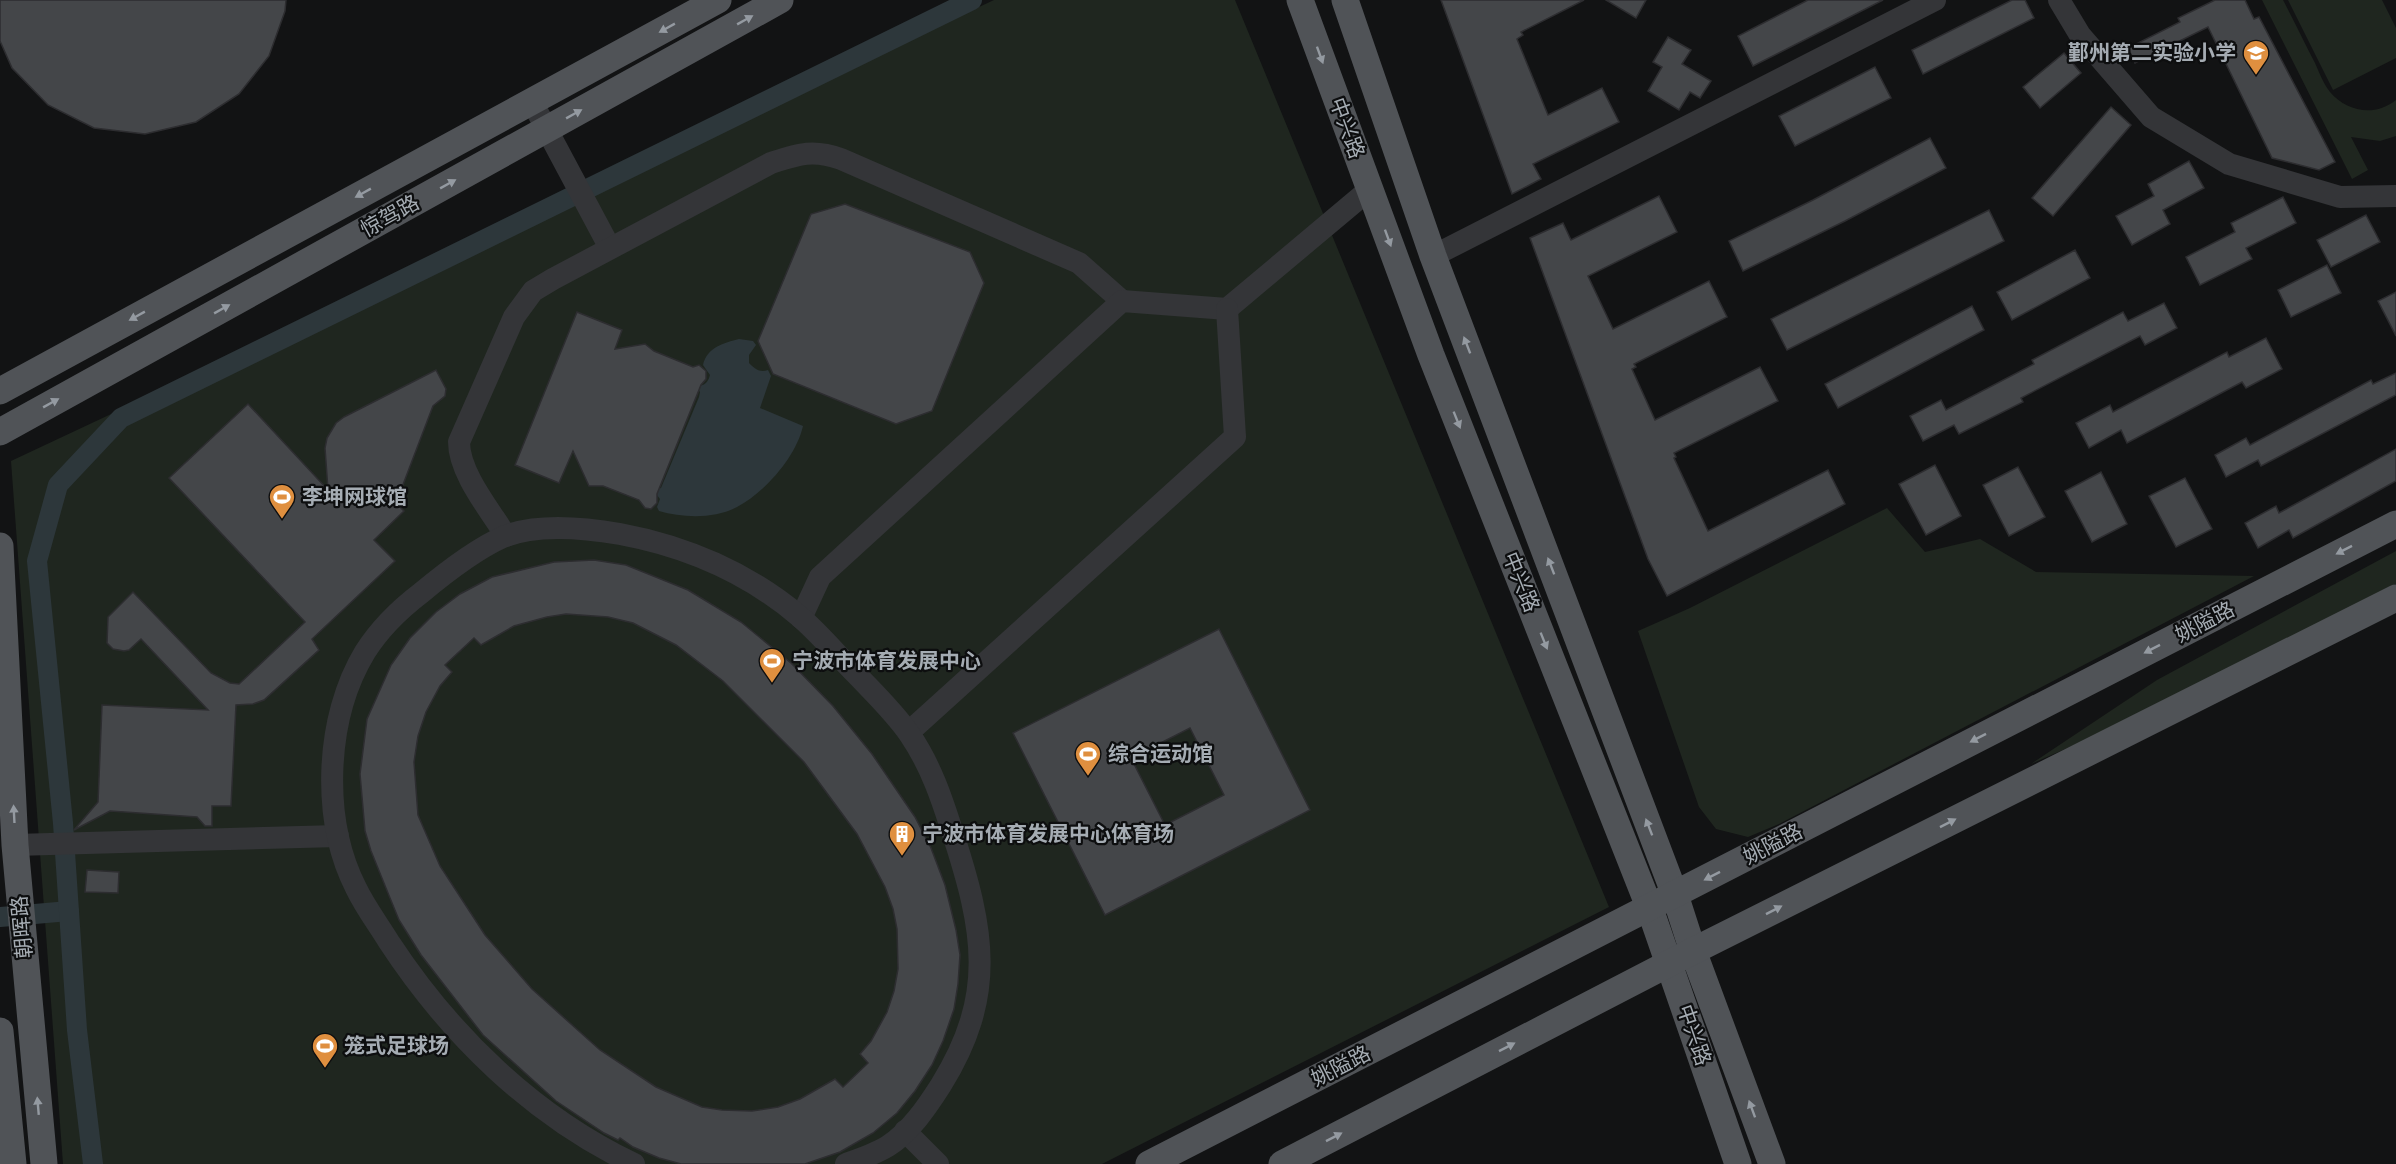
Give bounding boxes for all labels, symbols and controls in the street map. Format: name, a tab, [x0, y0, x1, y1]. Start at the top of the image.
one-way arrow	[736, 15, 753, 25]
one-way arrow	[658, 23, 675, 33]
school or university icon: 鄞州第二实验小学	[2241, 38, 2271, 76]
place label: 鄞州第二实验小学	[2068, 40, 2236, 65]
one-way arrow	[1316, 46, 1326, 64]
street label: 中兴路	[1325, 94, 1370, 162]
one-way arrow	[566, 109, 583, 119]
one-way arrow	[439, 179, 456, 189]
one-way arrow	[355, 188, 372, 198]
street label: 惊驾路	[356, 189, 423, 242]
one-way arrow	[1383, 229, 1393, 247]
one-way arrow	[214, 304, 231, 314]
one-way arrow	[128, 311, 145, 321]
one-way arrow	[1461, 336, 1471, 354]
one-way arrow	[43, 398, 60, 408]
one-way arrow	[1452, 412, 1462, 430]
sports icon: 李坤网球馆	[267, 482, 297, 520]
place label: 李坤网球馆	[302, 484, 407, 509]
one-way arrow	[2335, 545, 2353, 555]
street label: 中兴路	[1498, 548, 1545, 616]
one-way arrow	[1545, 557, 1555, 575]
street label: 姚隘路	[2171, 596, 2239, 647]
one-way arrow	[1539, 632, 1549, 650]
one-way arrow	[2143, 644, 2160, 654]
sports icon: 宁波市体育发展中心	[757, 646, 787, 684]
place label: 宁波市体育发展中心	[792, 648, 981, 673]
one-way arrow	[1970, 734, 1987, 743]
sports icon: 综合运动馆	[1073, 739, 1103, 777]
place label: 综合运动馆	[1108, 741, 1213, 766]
one-way arrow	[9, 804, 18, 823]
one-way arrow	[1644, 818, 1654, 836]
street label: 姚隘路	[1739, 818, 1807, 869]
one-way arrow	[1940, 818, 1957, 827]
building icon: 宁波市体育发展中心体育场	[887, 819, 917, 857]
place label: 宁波市体育发展中心体育场	[922, 821, 1174, 846]
one-way arrow	[1703, 871, 1720, 880]
street label: 朝晖路	[6, 895, 37, 960]
one-way arrow	[1766, 905, 1783, 915]
street label: 中兴路	[1672, 1001, 1717, 1069]
sports icon: 笼式足球场	[310, 1031, 340, 1069]
place label: 笼式足球场	[344, 1033, 449, 1058]
street label: 姚隘路	[1307, 1040, 1375, 1091]
one-way arrow	[1499, 1043, 1516, 1052]
one-way arrow	[33, 1096, 43, 1115]
one-way arrow	[1747, 1100, 1756, 1118]
one-way arrow	[1326, 1132, 1343, 1142]

